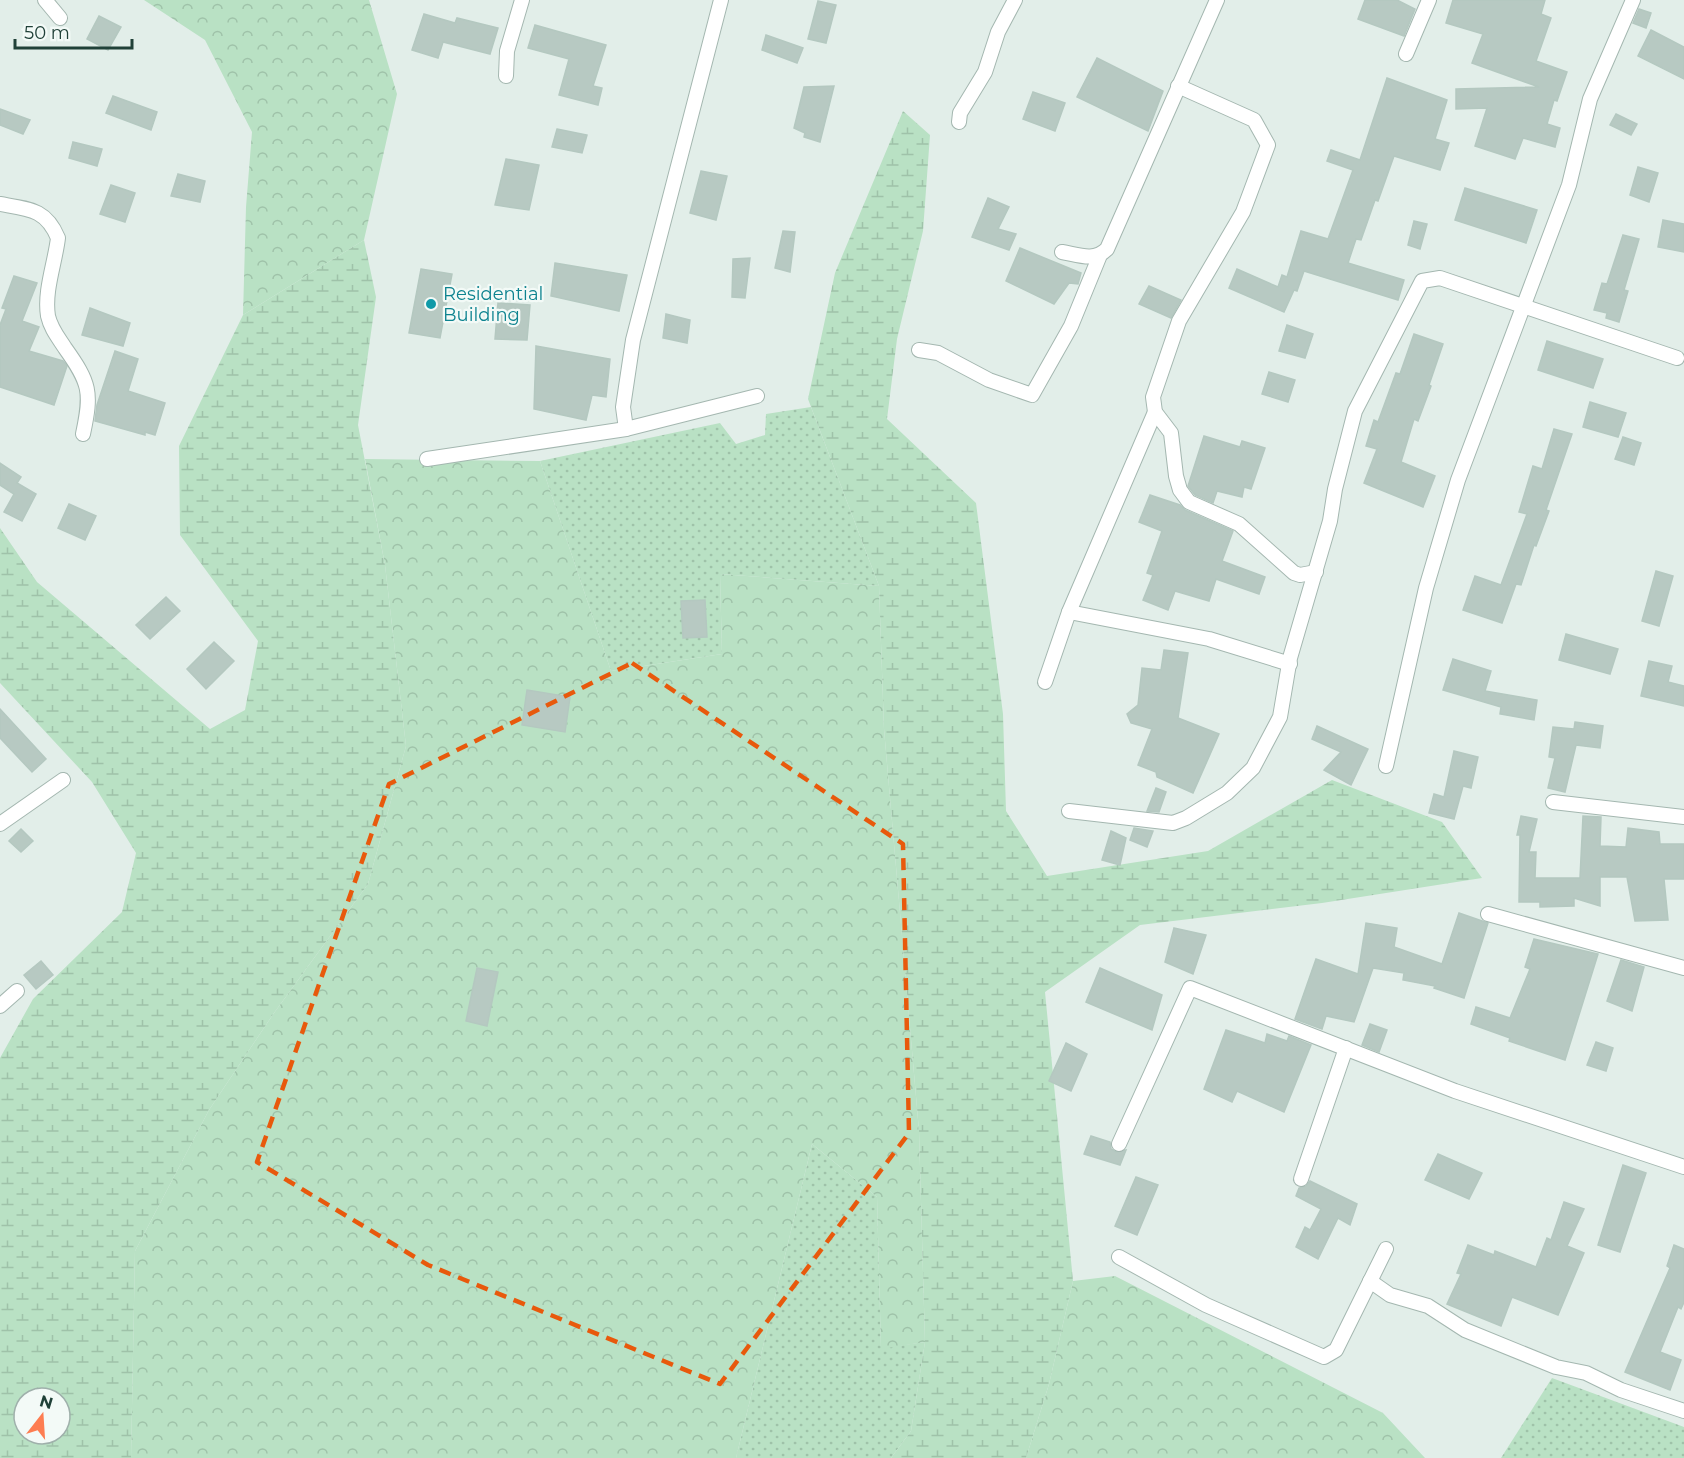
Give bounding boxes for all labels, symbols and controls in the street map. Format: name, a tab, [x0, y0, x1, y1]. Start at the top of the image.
scale bar	[15, 12, 132, 50]
text: 50 m	[24, 22, 70, 44]
place label: Residential Building	[443, 283, 543, 326]
marker: Residential Building	[424, 297, 438, 311]
north arrow	[12, 1386, 72, 1446]
text: N	[37, 1391, 55, 1413]

